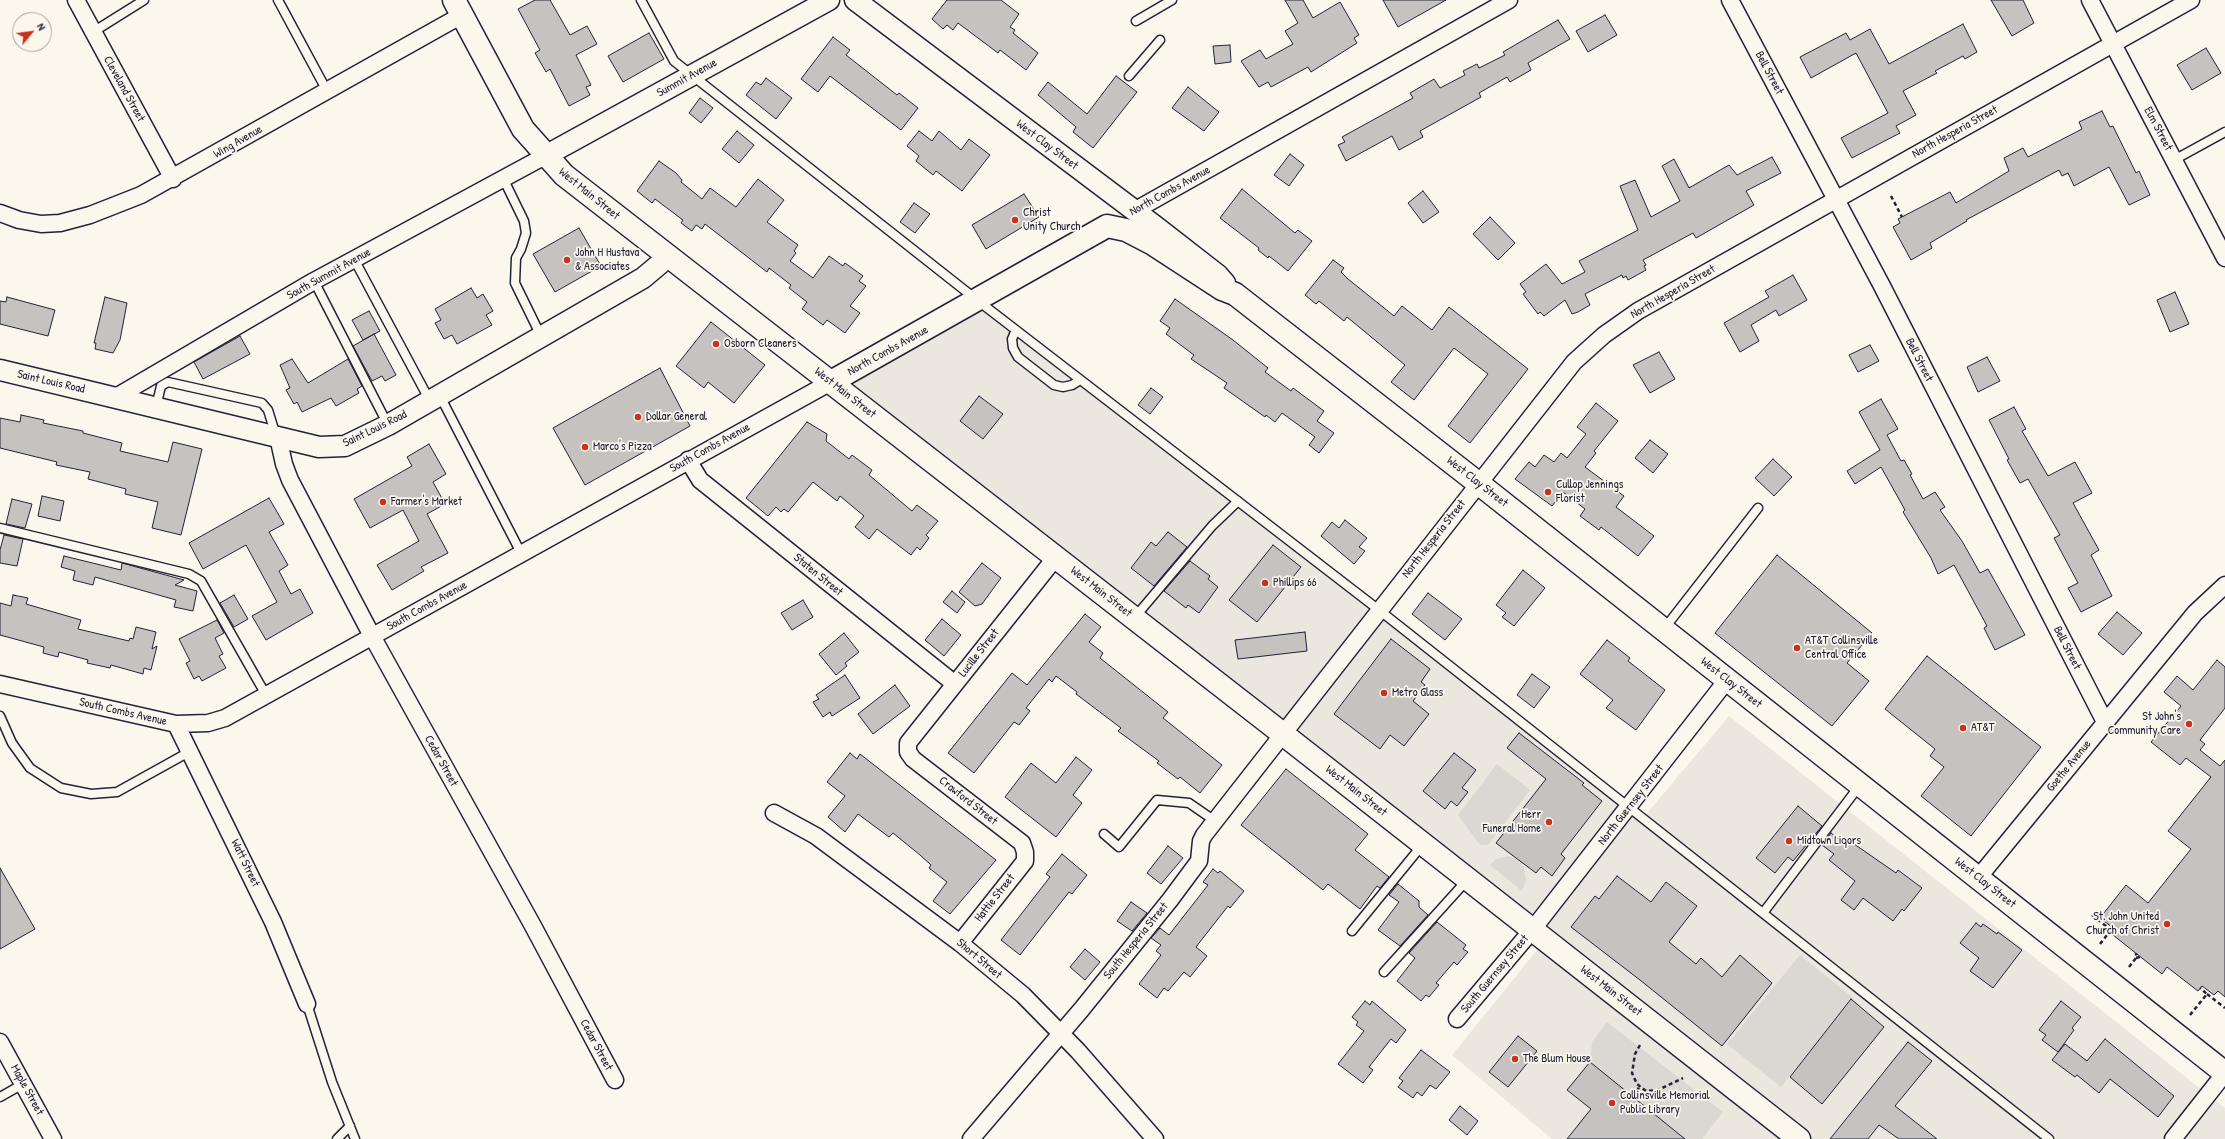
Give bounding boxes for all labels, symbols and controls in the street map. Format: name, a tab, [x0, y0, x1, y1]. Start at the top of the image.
north arrow	[12, 12, 52, 52]
text: N	[34, 21, 49, 33]
street label: Bell Street	[1752, 49, 1786, 97]
street label: Cleveland Street	[100, 54, 148, 124]
street label: Summit Avenue	[654, 56, 720, 100]
street label: North Hesperia Street	[1910, 103, 2000, 161]
street label: Elm Street	[2141, 105, 2175, 153]
street label: West Clay Street	[1013, 117, 1081, 173]
street label: Wing Avenue	[211, 122, 265, 162]
street label: North Combs Avenue	[1127, 163, 1213, 219]
street label: West Main Street	[556, 165, 622, 223]
place label: Christ Unity Church	[1023, 206, 1080, 234]
marker: Christ Unity Church	[1010, 215, 1020, 225]
street label: South Summit Avenue	[285, 245, 373, 303]
place label: John H Hustava & Associates	[575, 246, 639, 274]
marker: John H Hustava & Associates	[562, 255, 572, 265]
street label: North Hesperia Street	[1628, 262, 1718, 322]
street label: North Combs Avenue	[845, 323, 931, 379]
street label: Bell Street	[1902, 336, 1936, 384]
place label: Osborn Cleaners	[724, 337, 797, 351]
marker: Osborn Cleaners	[711, 339, 721, 349]
street label: West Main Street	[811, 364, 879, 422]
street label: Saint Louis Road	[16, 367, 86, 397]
street label: Saint Louis Road	[341, 407, 409, 451]
place label: Dollar General	[646, 410, 707, 424]
marker: Dollar General	[633, 412, 643, 422]
street label: South Combs Avenue	[667, 420, 753, 476]
place label: Marco's Pizza	[593, 440, 652, 454]
marker: Marco's Pizza	[580, 442, 590, 452]
street label: West Clay Street	[1443, 454, 1511, 510]
place label: Cullop Jennings Florist	[1556, 478, 1623, 506]
marker: Cullop Jennings Florist	[1543, 487, 1553, 497]
place label: Farmer's Market	[391, 495, 462, 509]
marker: Farmer's Market	[378, 497, 388, 507]
street label: North Hesperia Street	[1399, 497, 1469, 581]
street label: Staten Street	[790, 551, 846, 599]
street label: West Main Street	[1067, 563, 1135, 621]
place label: Phillips 66	[1273, 576, 1316, 590]
street label: South Combs Avenue	[384, 578, 470, 634]
marker: Phillips 66	[1260, 578, 1270, 588]
street label: Bell Street	[2050, 624, 2084, 672]
street label: Lucille Street	[956, 626, 1002, 680]
place label: AT&T Collinsville Central Office	[1805, 634, 1878, 662]
marker: AT&T Collinsville Central Office	[1792, 643, 1802, 653]
street label: West Clay Street	[1697, 655, 1765, 711]
place label: Metro Glass	[1392, 686, 1443, 700]
marker: Metro Glass	[1379, 688, 1389, 698]
street label: South Combs Avenue	[78, 695, 168, 729]
place label: St John's Community Care	[2108, 710, 2181, 738]
marker: St John's Community Care	[2184, 719, 2194, 729]
place label: AT&T	[1971, 721, 1994, 735]
marker: AT&T	[1958, 723, 1968, 733]
street label: Cedar Street	[421, 733, 461, 789]
street label: Goethe Avenue	[2044, 737, 2094, 795]
street label: West Main Street	[1322, 762, 1390, 820]
street label: North Guernsey Street	[1595, 762, 1667, 848]
street label: Crawford Street	[936, 774, 1000, 828]
place label: Herr Funeral Home	[1483, 808, 1541, 836]
marker: Herr Funeral Home	[1544, 817, 1554, 827]
place label: Midtown Liqors	[1797, 834, 1861, 848]
marker: Midtown Liqors	[1784, 836, 1794, 846]
street label: Watt Street	[227, 837, 263, 889]
street label: West Clay Street	[1951, 855, 2019, 911]
street label: Hattie Street	[972, 871, 1018, 925]
street label: South Hesperia Street	[1101, 900, 1171, 982]
place label: St. John United Church of Christ	[2086, 910, 2159, 938]
marker: St. John United Church of Christ	[2162, 919, 2172, 929]
street label: South Guernsey Street	[1458, 932, 1532, 1016]
street label: Short Street	[953, 936, 1005, 982]
street label: West Main Street	[1577, 962, 1645, 1020]
street label: Cedar Street	[576, 1017, 616, 1073]
place label: The Blum House	[1523, 1052, 1591, 1066]
marker: The Blum House	[1510, 1054, 1520, 1064]
street label: Maple Street	[7, 1062, 47, 1118]
place label: Collinsville Memorial Public Library	[1620, 1089, 1710, 1117]
marker: Collinsville Memorial Public Library	[1607, 1098, 1617, 1108]

